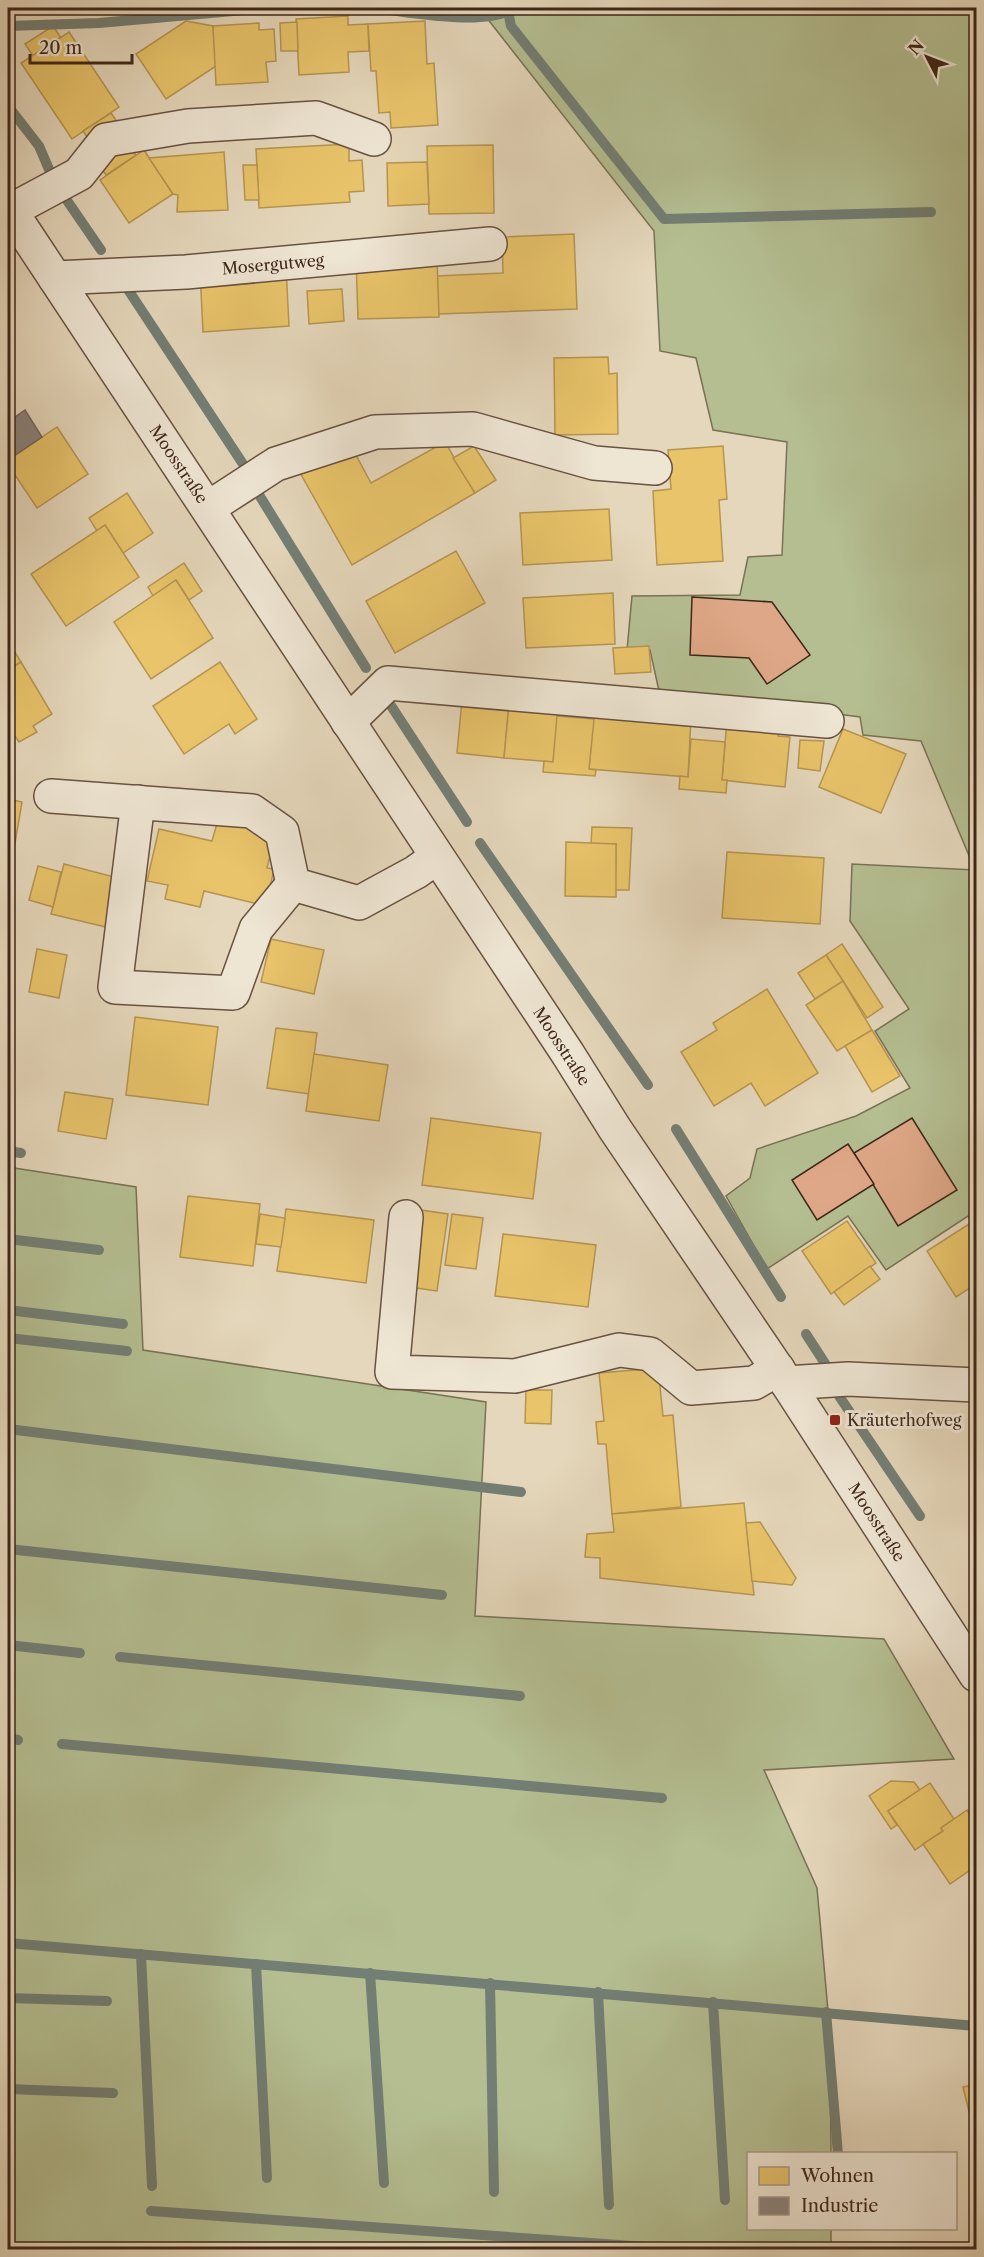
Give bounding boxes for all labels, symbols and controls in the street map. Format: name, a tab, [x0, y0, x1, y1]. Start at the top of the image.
scale bar	[30, 27, 132, 65]
north arrow	[897, 27, 957, 87]
text: N	[904, 35, 928, 59]
text: 20 m	[39, 37, 83, 59]
street label: Mosergutweg	[221, 250, 325, 278]
street label: Moosstraße	[146, 421, 212, 507]
street label: Moosstraße	[529, 1003, 595, 1089]
place label: Kräuterhofweg	[847, 1410, 962, 1430]
marker: Kräuterhofweg	[828, 1413, 842, 1427]
street label: Moosstraße	[844, 1479, 910, 1565]
legend	[747, 2152, 957, 2230]
text: Wohnen	[800, 2165, 874, 2187]
text: Industrie	[801, 2195, 878, 2217]

